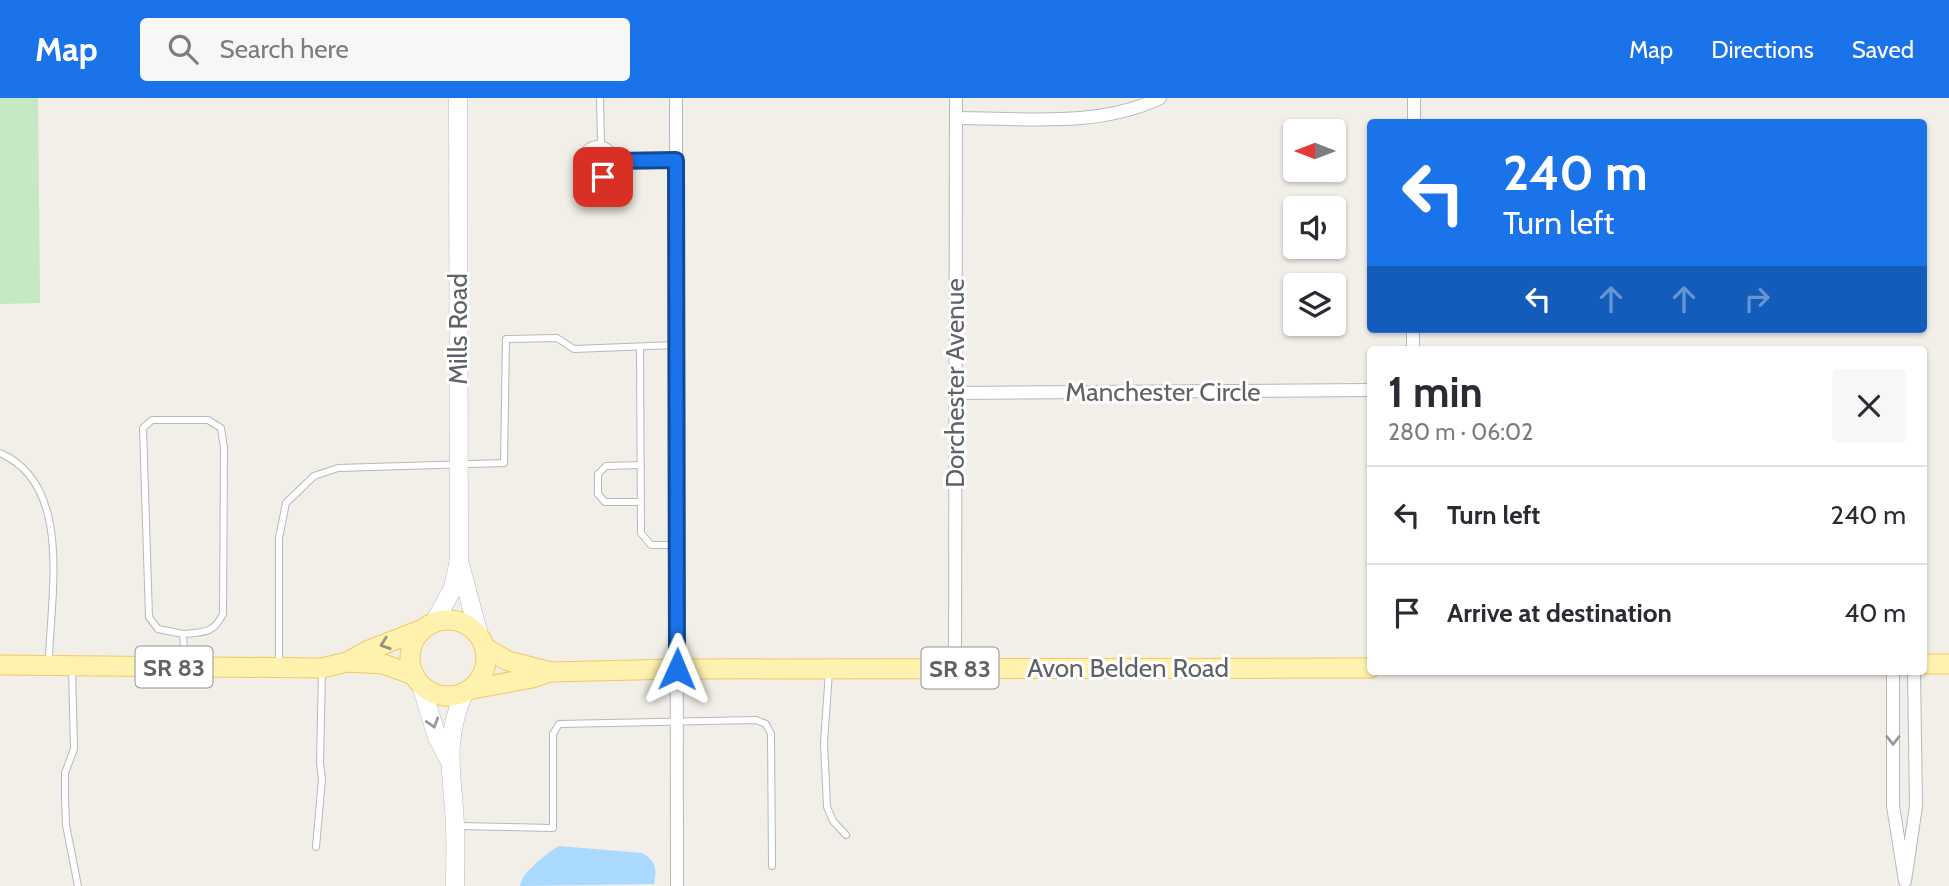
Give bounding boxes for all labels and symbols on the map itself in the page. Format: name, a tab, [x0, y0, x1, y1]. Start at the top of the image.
north arrow	[1283, 119, 1346, 182]
pin	[573, 147, 633, 207]
street label: Mills Road	[442, 273, 474, 385]
street label: Dorchester Avenue	[939, 278, 971, 488]
street label: Manchester Circle	[1065, 376, 1261, 408]
position arrow	[640, 632, 714, 706]
one-way arrow	[379, 636, 391, 651]
road number: SR 83	[136, 646, 212, 688]
road number: SR 83	[922, 648, 998, 688]
street label: Avon Belden Road	[1027, 652, 1229, 684]
one-way arrow	[425, 717, 440, 729]
one-way arrow	[1885, 735, 1901, 746]

